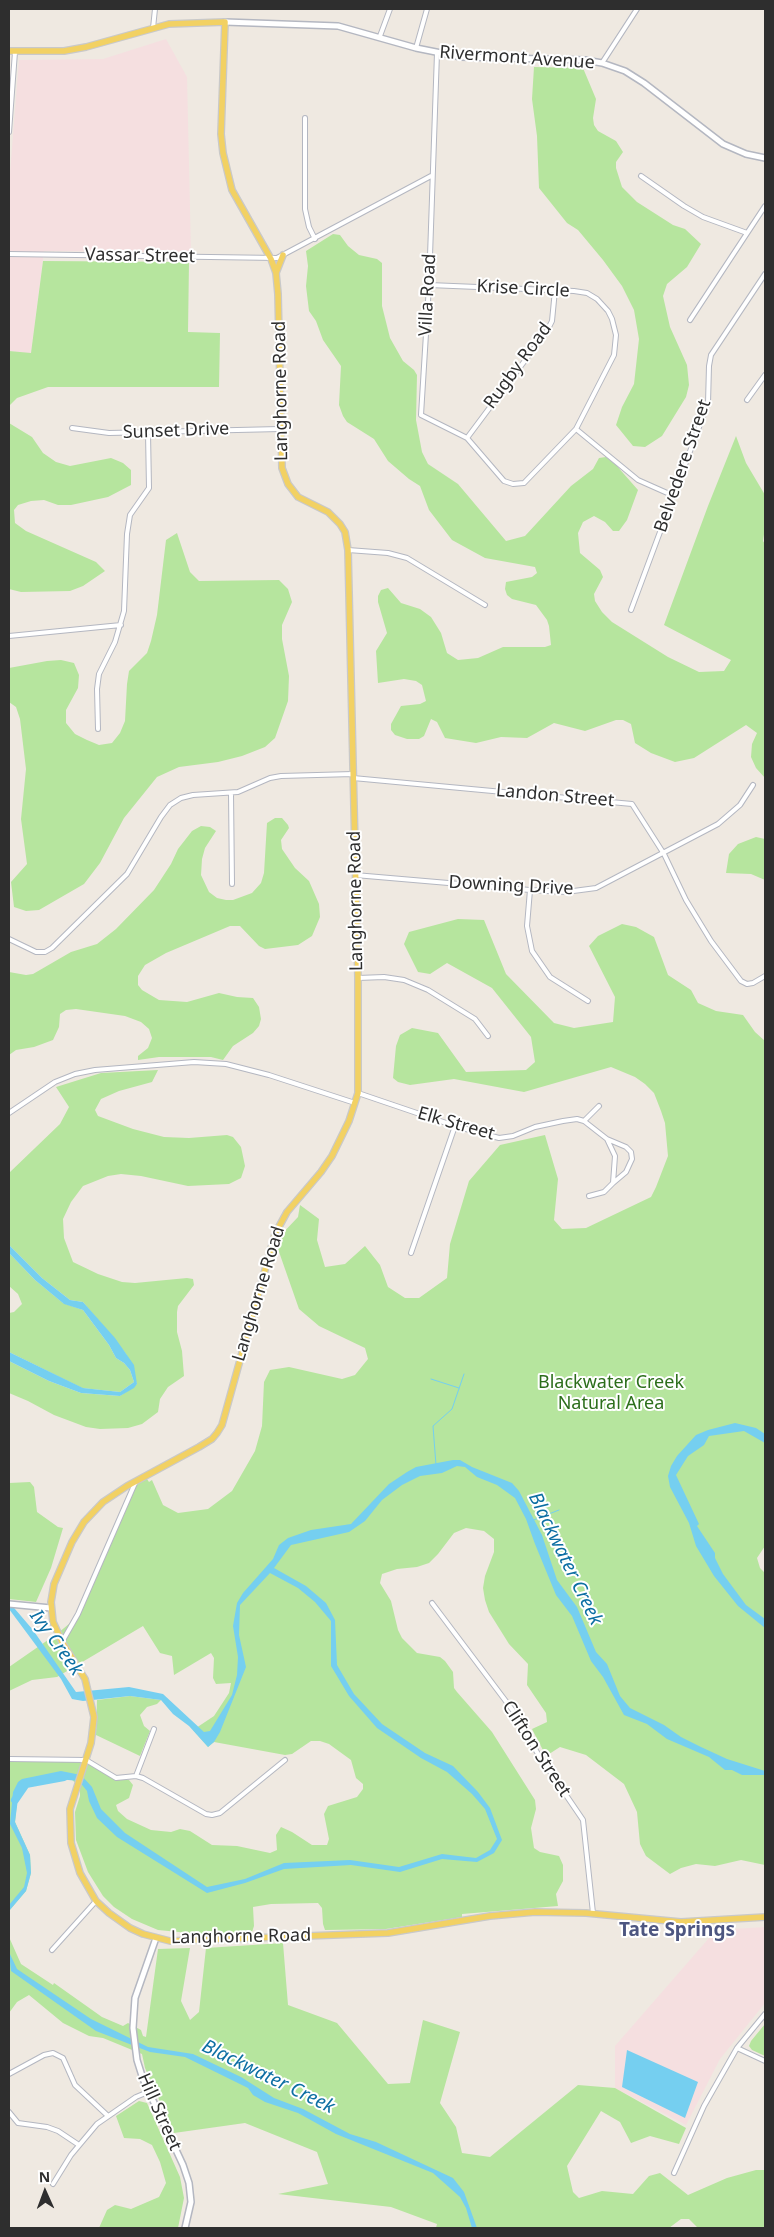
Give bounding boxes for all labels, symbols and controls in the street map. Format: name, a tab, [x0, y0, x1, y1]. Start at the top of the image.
street label: Rivermont Avenue	[439, 42, 595, 74]
street label: Vassar Street	[85, 244, 195, 268]
street label: Villa Road	[415, 253, 441, 337]
street label: Krise Circle	[476, 276, 570, 302]
street label: Rugby Road	[480, 319, 556, 413]
street label: Langhorne Road	[269, 321, 293, 461]
street label: Belvedere Street	[650, 397, 716, 535]
street label: Sunset Drive	[122, 418, 230, 444]
street label: Landon Street	[495, 780, 615, 812]
street label: Langhorne Road	[344, 831, 368, 971]
street label: Downing Drive	[448, 872, 574, 900]
street label: Elk Street	[415, 1103, 497, 1145]
street label: Langhorne Road	[228, 1224, 290, 1364]
park label: Blackwater Creek Natural Area	[538, 1372, 684, 1415]
water label: Blackwater Creek	[523, 1489, 607, 1629]
water label: Ivy Creek	[25, 1606, 87, 1680]
street label: Clifton Street	[497, 1697, 575, 1801]
district label: Tate Springs	[619, 1920, 735, 1942]
street label: Langhorne Road	[171, 1925, 311, 1949]
water label: Blackwater Creek	[198, 2035, 338, 2119]
street label: Hill Street	[132, 2070, 186, 2154]
north arrow	[20, 2167, 70, 2217]
text: N	[38, 2167, 50, 2186]

